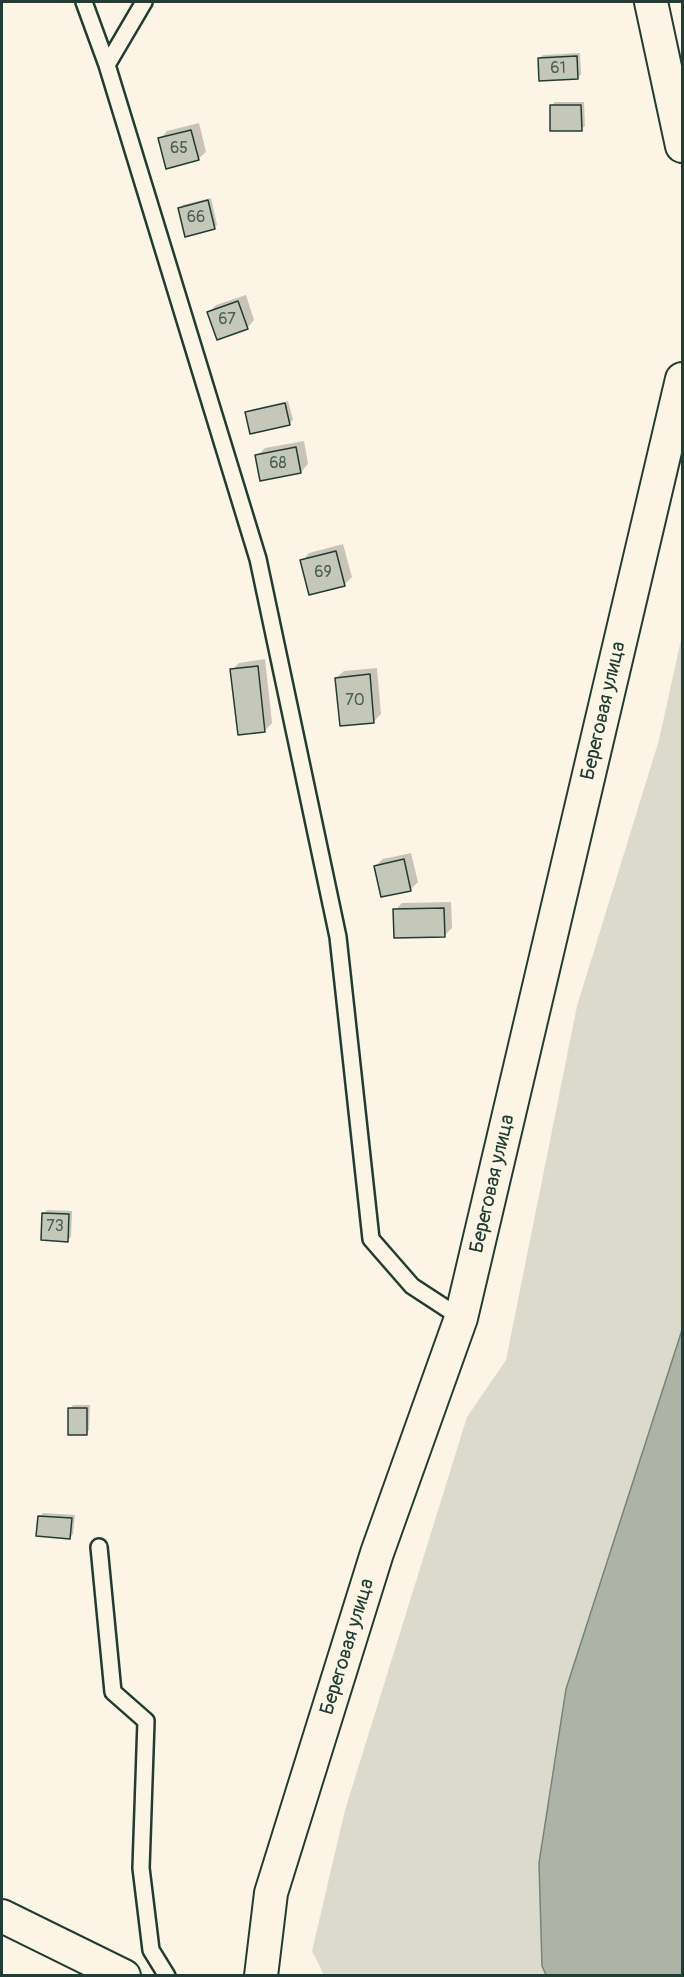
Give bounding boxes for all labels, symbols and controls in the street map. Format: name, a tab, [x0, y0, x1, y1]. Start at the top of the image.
house number: 61	[550, 59, 566, 79]
house number: 65	[170, 139, 188, 159]
house number: 66	[187, 208, 205, 228]
house number: 67	[218, 310, 236, 330]
house number: 68	[269, 454, 287, 474]
house number: 69	[314, 563, 332, 583]
street label: Береговая улица	[576, 639, 632, 783]
house number: 70	[345, 691, 365, 711]
street label: Береговая улица	[465, 1112, 521, 1256]
house number: 73	[46, 1217, 64, 1237]
street label: Береговая улица	[316, 1576, 380, 1718]

